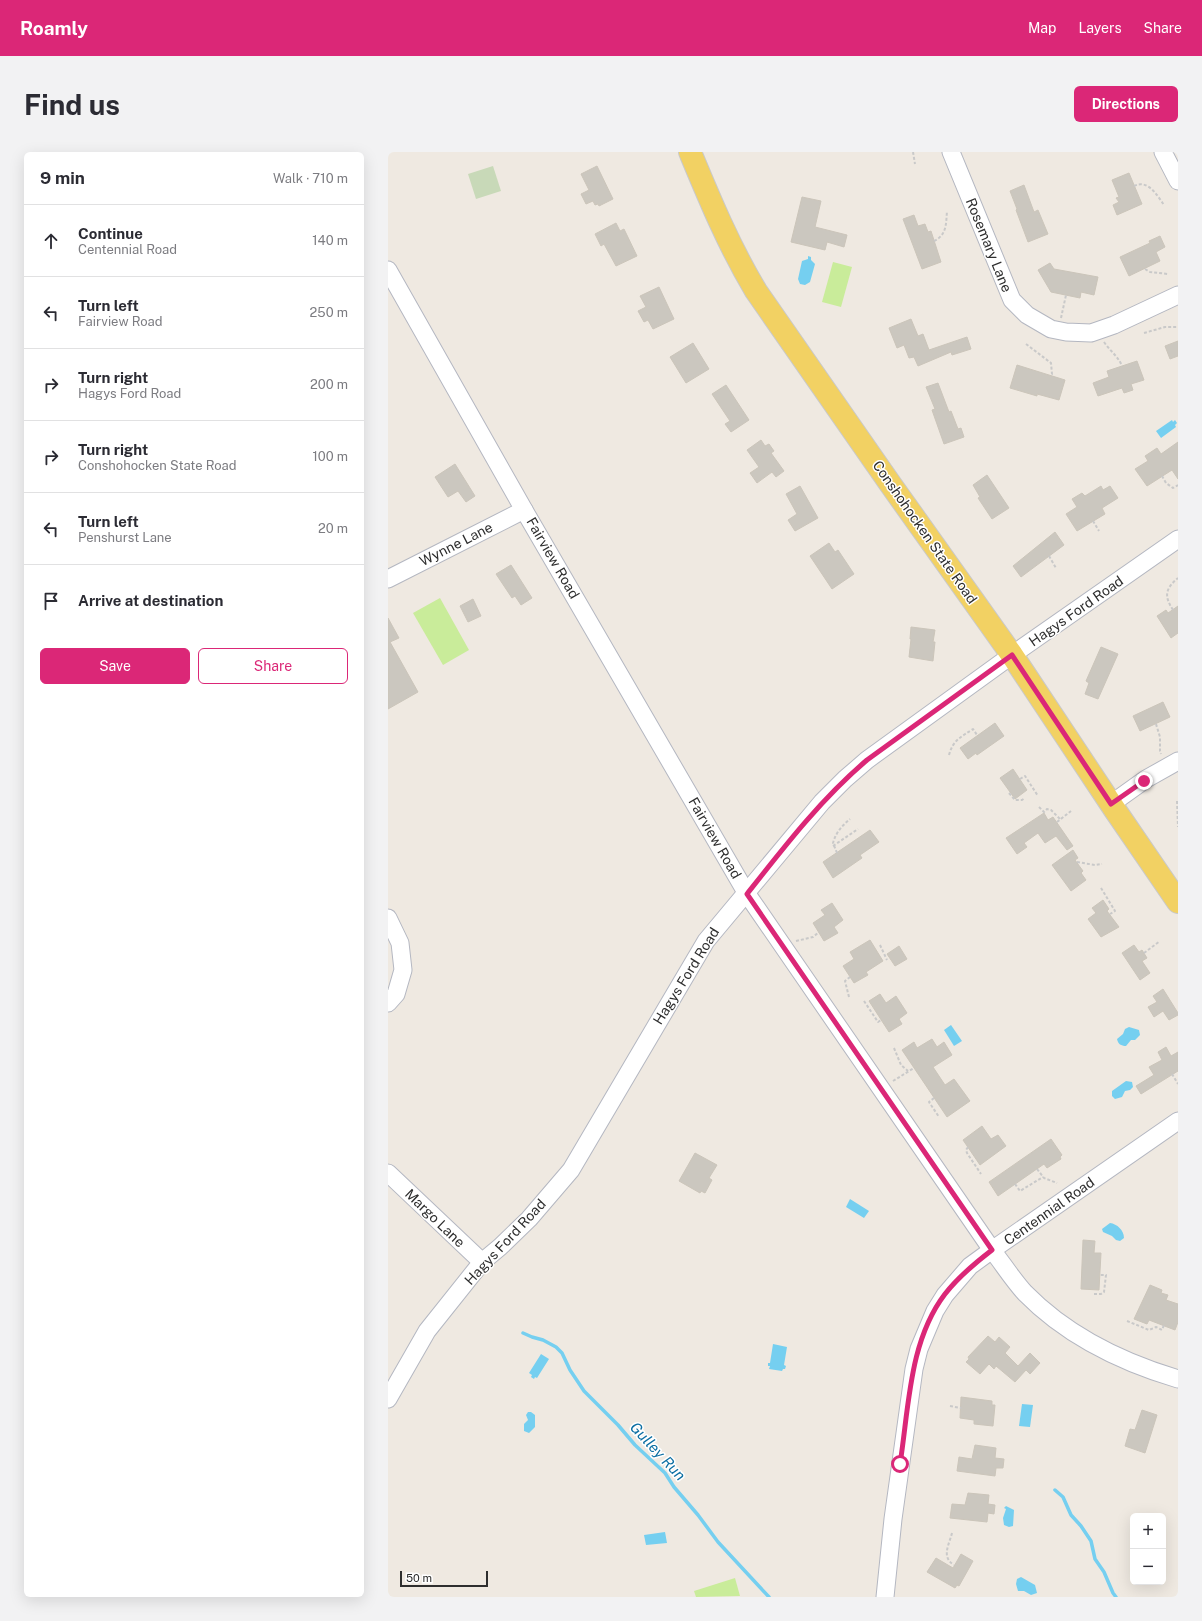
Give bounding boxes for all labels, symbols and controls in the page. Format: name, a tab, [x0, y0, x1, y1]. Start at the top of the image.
text: Roamly	[20, 17, 88, 39]
text: Map	[1028, 20, 1056, 36]
text: Layers	[1078, 20, 1122, 36]
text: Share	[1144, 20, 1182, 36]
button: Directions	[1074, 86, 1178, 122]
text: Find us	[24, 88, 120, 121]
text: 9 min	[40, 168, 85, 188]
text: Walk · 710 m	[273, 171, 348, 186]
street label: Rosemary Lane	[963, 196, 1015, 294]
text: Continue	[78, 225, 143, 242]
icon: ahead	[40, 230, 62, 252]
text: 140 m	[312, 233, 348, 248]
text: Centennial Road	[78, 242, 177, 257]
text: Turn left	[78, 297, 139, 314]
icon: left	[40, 302, 62, 324]
text: 250 m	[310, 305, 348, 320]
text: Fairview Road	[78, 314, 162, 329]
text: Turn right	[78, 369, 148, 386]
icon: right	[40, 374, 62, 396]
text: 200 m	[310, 377, 348, 392]
text: Hagys Ford Road	[78, 386, 181, 401]
text: Turn right	[78, 441, 148, 458]
icon: right	[40, 446, 62, 468]
text: 100 m	[312, 449, 348, 464]
text: Conshohocken State Road	[78, 458, 236, 473]
street label: Conshohocken State Road	[870, 458, 980, 606]
text: Turn left	[78, 513, 139, 530]
street label: Fairview Road	[523, 515, 583, 601]
icon: left	[40, 518, 62, 540]
street label: Wynne Lane	[417, 519, 495, 569]
text: 20 m	[318, 521, 348, 536]
text: Penshurst Lane	[78, 530, 172, 545]
street label: Hagys Ford Road	[1026, 573, 1126, 649]
icon: arrive	[40, 590, 62, 612]
text: Arrive at destination	[78, 592, 223, 609]
button: Save	[40, 648, 190, 684]
button: Share	[198, 648, 348, 684]
route end	[1135, 772, 1153, 790]
street label: Fairview Road	[685, 795, 745, 881]
street label: Hagys Ford Road	[650, 925, 722, 1027]
street label: Centennial Road	[1001, 1174, 1097, 1248]
street label: Margo Lane	[402, 1186, 468, 1250]
street label: Hagys Ford Road	[461, 1196, 549, 1288]
water label: Gulley Run	[627, 1418, 689, 1484]
route start	[891, 1455, 909, 1473]
map controls	[1130, 1513, 1166, 1585]
button: +	[1130, 1513, 1166, 1549]
button: −	[1130, 1549, 1166, 1585]
scale bar	[400, 1569, 488, 1588]
text: 50 m	[406, 1572, 432, 1584]

